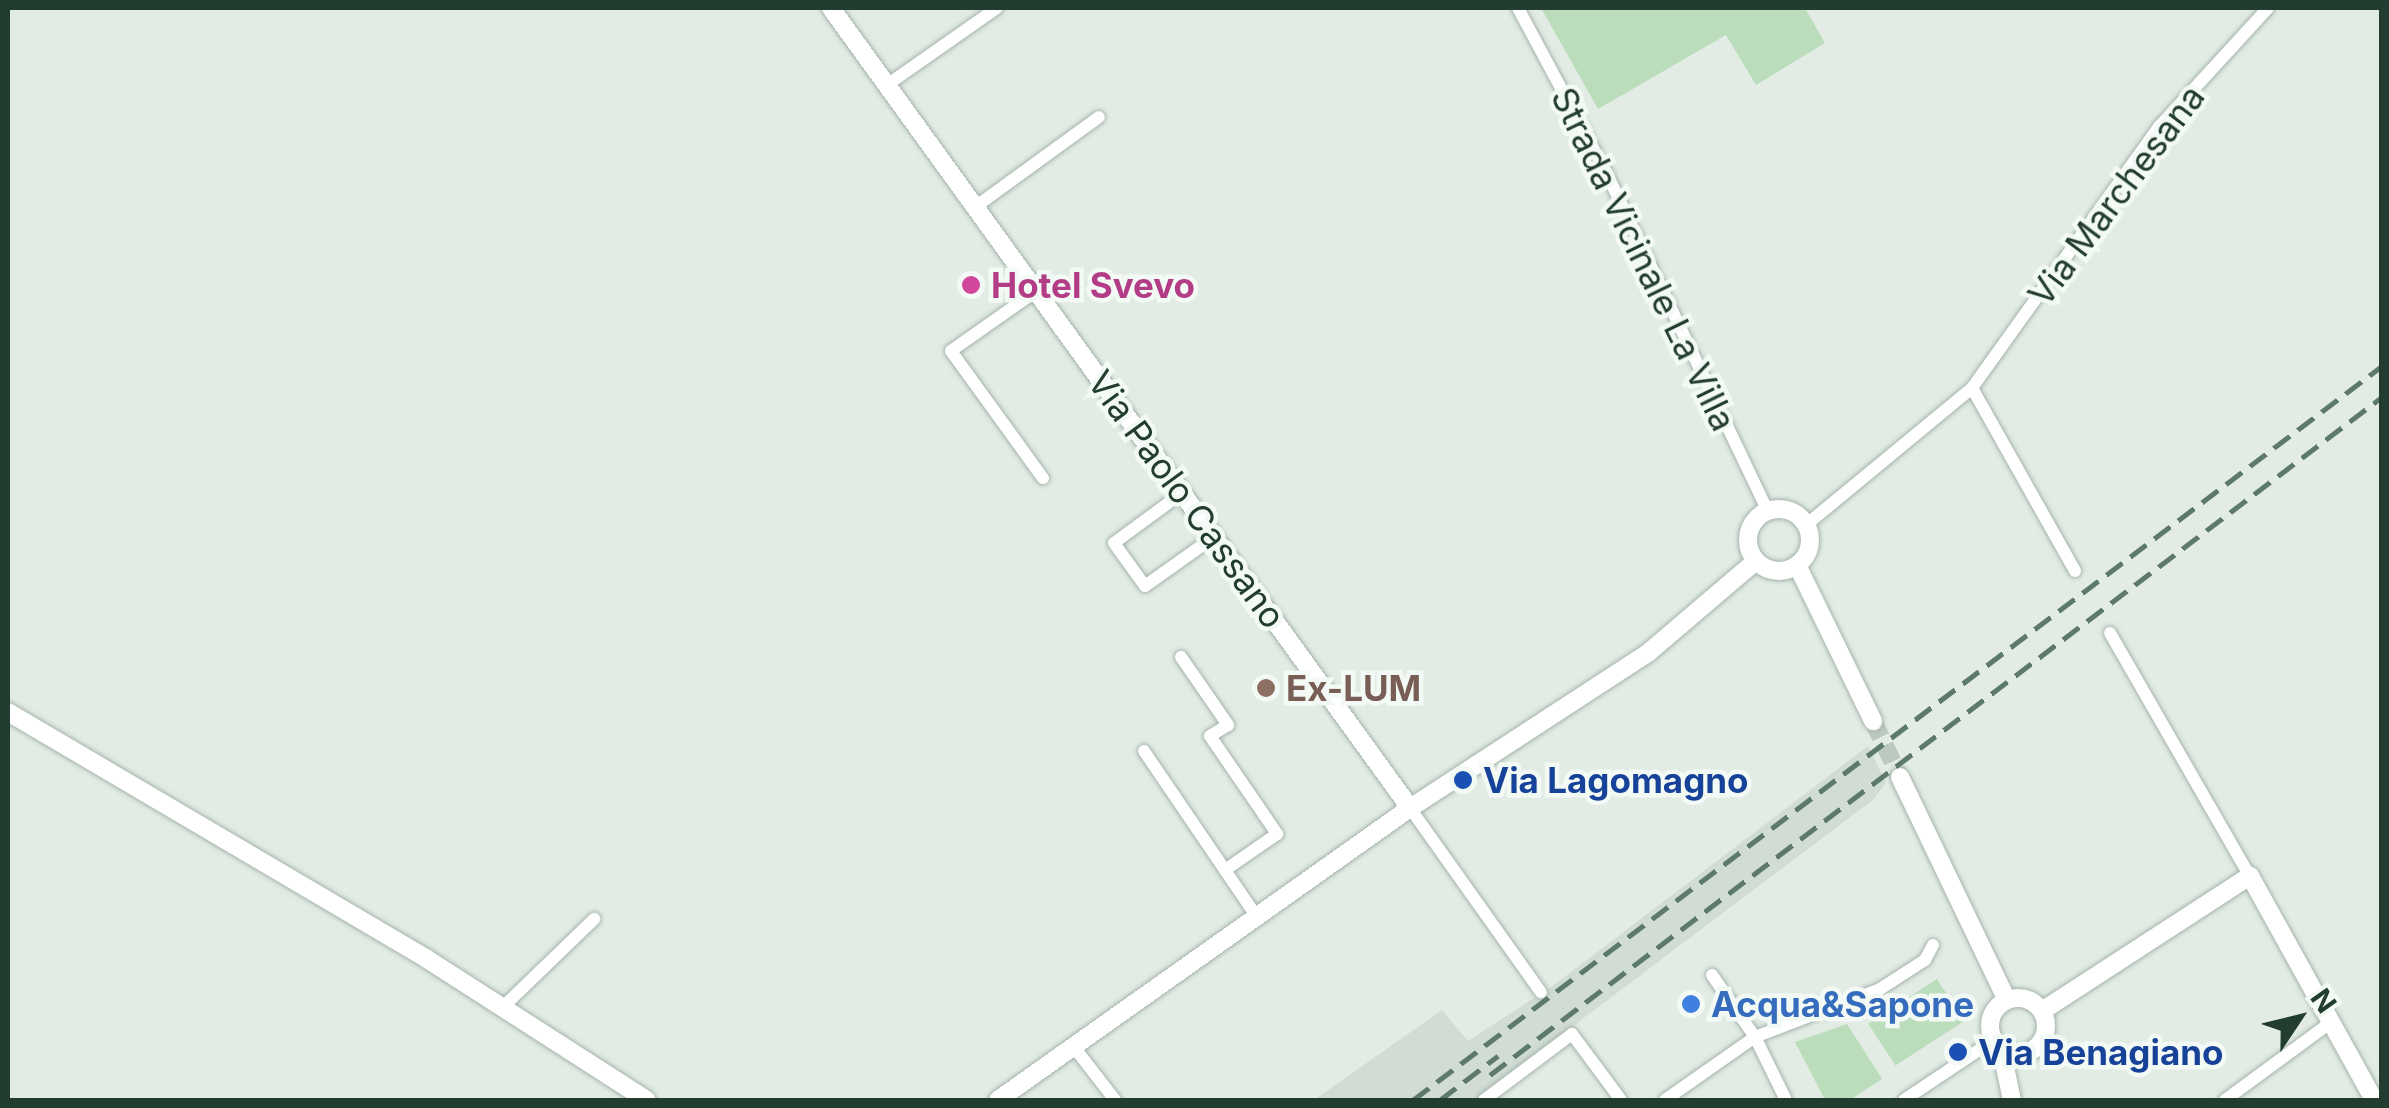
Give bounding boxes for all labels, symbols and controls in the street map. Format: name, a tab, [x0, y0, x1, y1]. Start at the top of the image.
street label: Via Marchesana	[2019, 76, 2213, 314]
street label: Strada Vicinale La Villa	[1543, 81, 1745, 437]
place label: Hotel Svevo	[991, 264, 1195, 306]
marker: Hotel Svevo	[960, 274, 982, 296]
street label: Via Paolo Cassano	[1080, 362, 1294, 636]
place label: Ex-LUM	[1286, 667, 1421, 709]
marker: Ex-LUM	[1255, 677, 1277, 699]
place label: Via Lagomagno	[1483, 759, 1749, 801]
marker: Via Lagomagno	[1452, 769, 1474, 791]
north arrow	[2249, 968, 2349, 1068]
text: N	[2304, 982, 2344, 1019]
place label: Acqua&Sapone	[1711, 983, 1974, 1025]
marker: Acqua&Sapone	[1680, 993, 1702, 1015]
place label: Via Benagiano	[1978, 1031, 2224, 1073]
marker: Via Benagiano	[1947, 1041, 1969, 1063]

